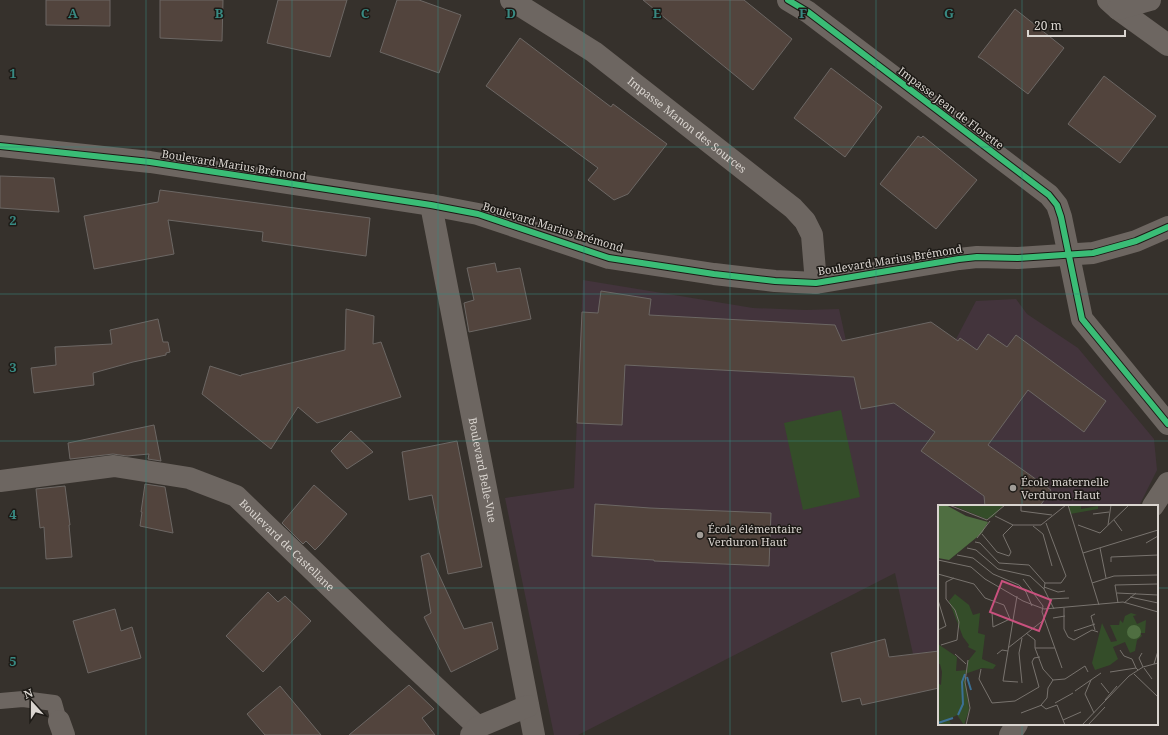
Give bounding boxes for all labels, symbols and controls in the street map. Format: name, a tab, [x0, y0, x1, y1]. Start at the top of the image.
text: A	[68, 4, 78, 22]
text: B	[215, 4, 224, 22]
text: C	[361, 4, 370, 22]
text: D	[506, 4, 516, 22]
text: E	[653, 4, 662, 22]
text: F	[799, 4, 807, 22]
text: G	[944, 4, 954, 22]
scale bar	[1028, 12, 1125, 38]
text: 20 m	[1034, 17, 1062, 34]
street label: Impasse Jean de Florette	[895, 63, 1007, 152]
text: 1	[9, 64, 17, 82]
street label: Impasse Manon des Sources	[625, 73, 750, 176]
street label: Boulevard Marius Brémond	[161, 146, 308, 183]
street label: Boulevard Marius Brémond	[481, 198, 625, 255]
text: 2	[9, 211, 17, 229]
street label: Boulevard Marius Brémond	[817, 241, 963, 278]
text: 3	[9, 358, 17, 376]
street label: Boulevard Belle-Vue	[465, 416, 501, 524]
place label: École maternelle Verduron Haut	[1021, 474, 1109, 502]
marker: École maternelle Verduron Haut	[1008, 483, 1018, 493]
street label: Boulevard de Castellane	[236, 495, 338, 594]
text: 4	[9, 505, 17, 523]
inset map	[938, 505, 1158, 725]
place label: École élémentaire Verduron Haut	[708, 521, 802, 549]
marker: École élémentaire Verduron Haut	[695, 530, 705, 540]
text: 5	[9, 652, 17, 670]
north arrow	[12, 683, 52, 723]
text: N	[22, 685, 35, 702]

